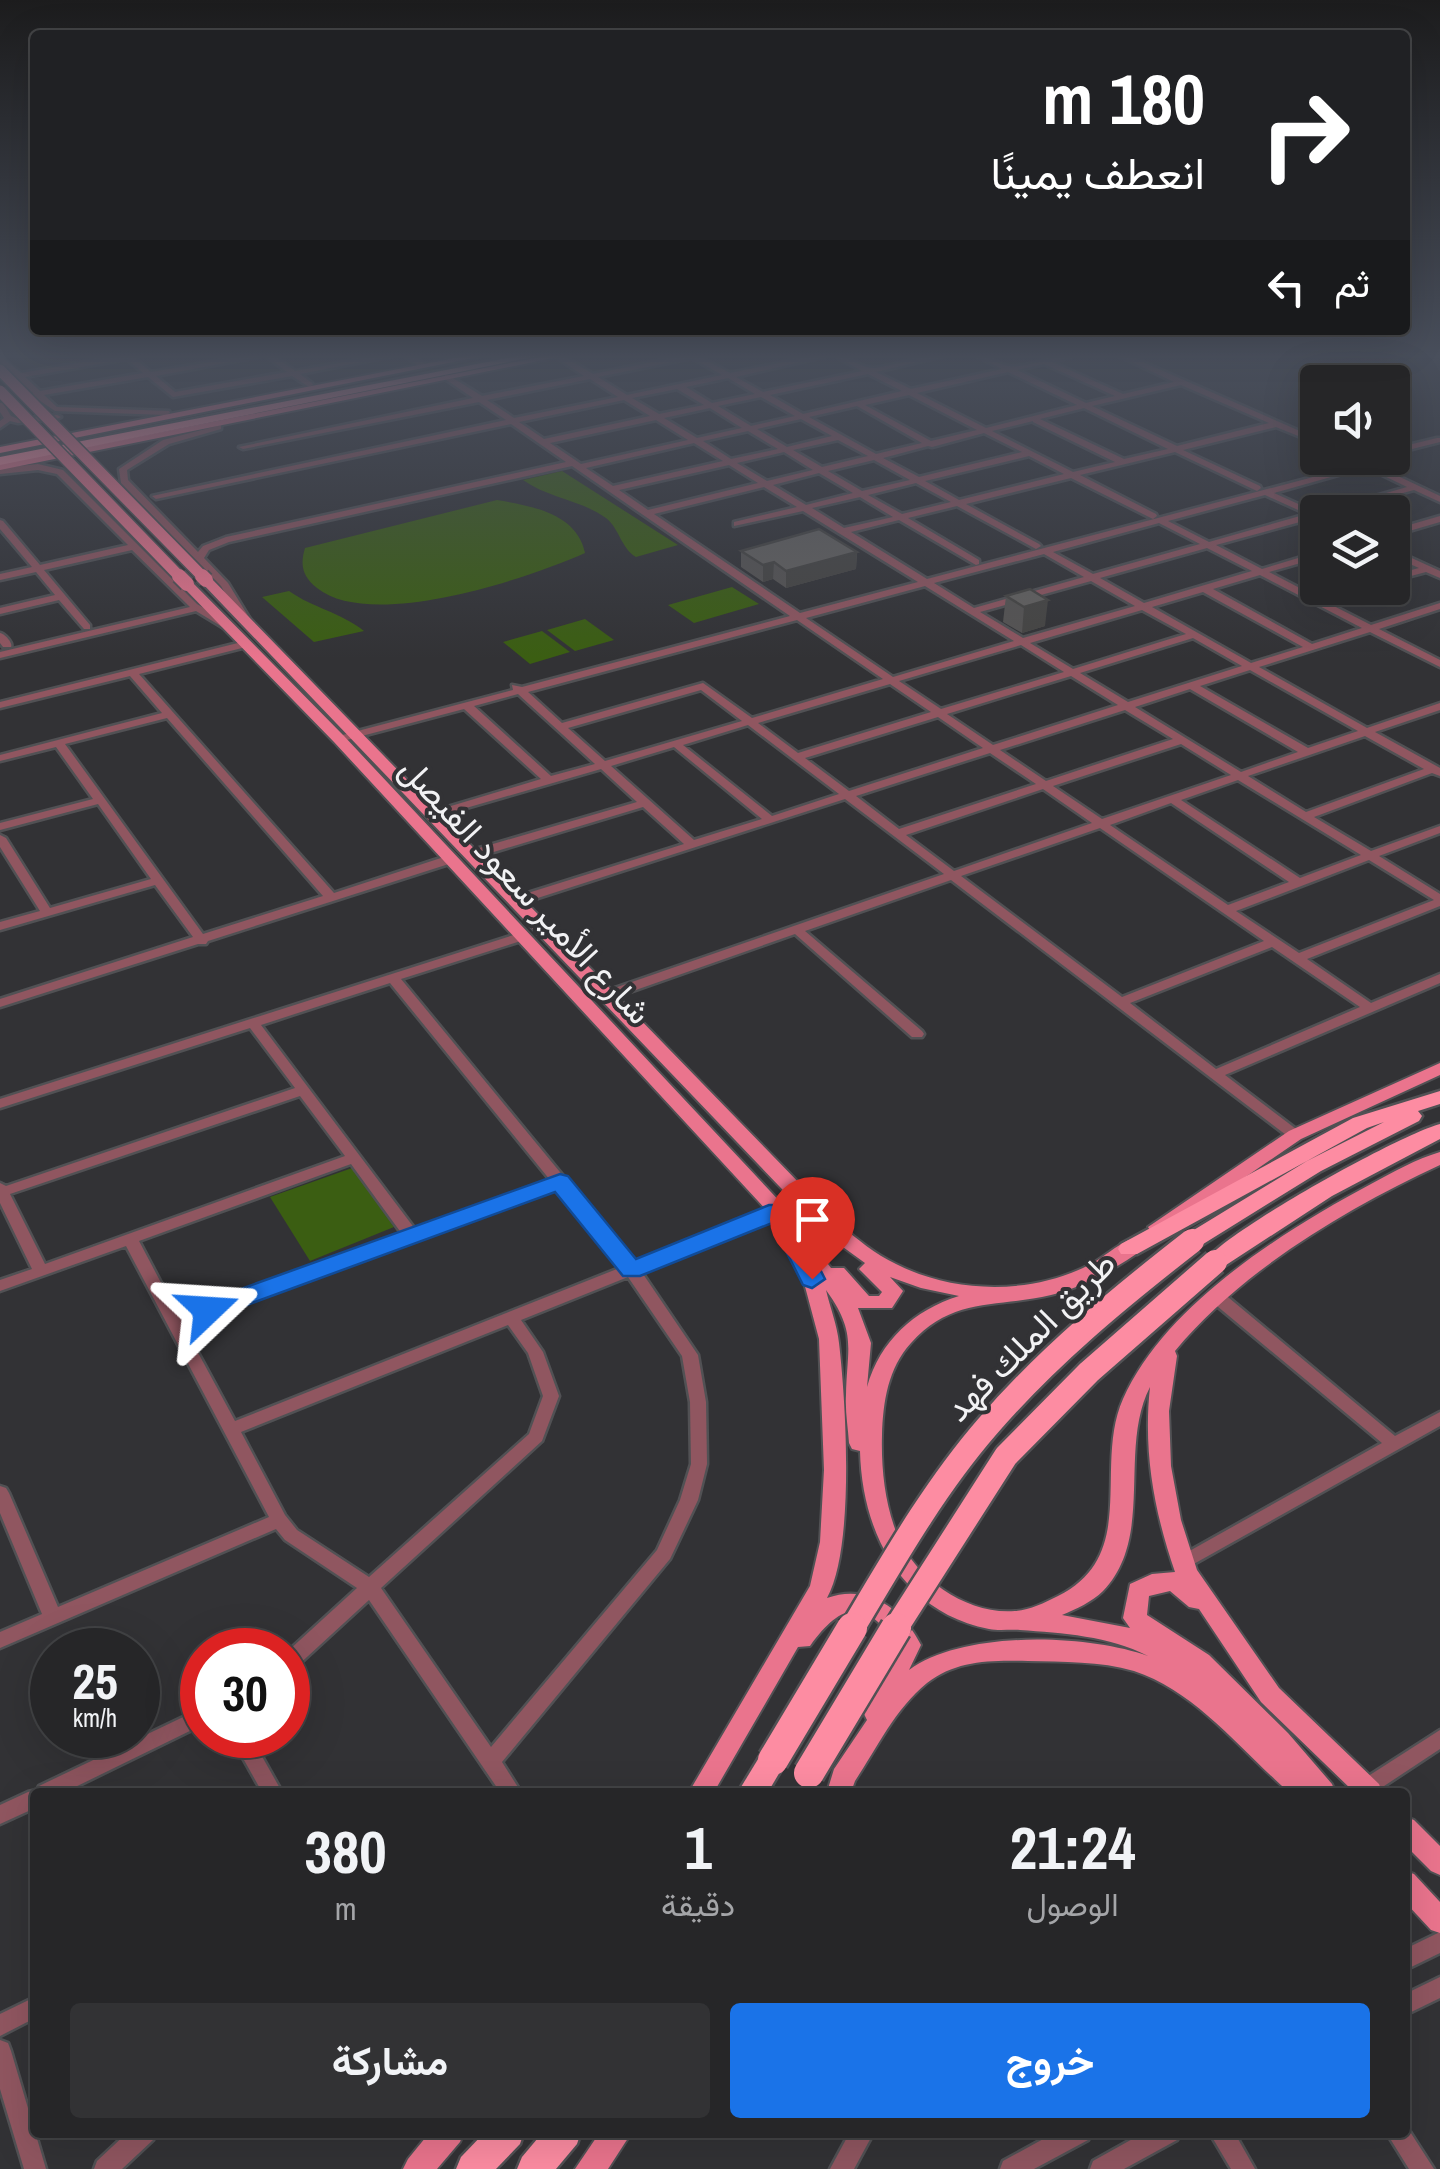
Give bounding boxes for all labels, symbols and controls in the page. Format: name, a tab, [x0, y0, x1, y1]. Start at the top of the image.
text: 180 m	[1042, 52, 1205, 146]
icon: right	[1240, 70, 1370, 200]
text: انعطف يمينًا	[990, 142, 1205, 203]
text: ثم	[1334, 258, 1370, 309]
icon: left	[1259, 260, 1314, 315]
map controls	[1300, 365, 1410, 605]
button: sound	[1300, 365, 1410, 475]
button: layers	[1300, 495, 1410, 605]
street label: شارع الأمير سعود الفيصل	[389, 746, 663, 1035]
pin	[770, 1177, 855, 1280]
icon: arrive	[785, 1192, 840, 1247]
street label: طريق الملك فهد	[934, 1240, 1126, 1432]
position arrow	[156, 1258, 260, 1362]
speed limit sign: 30	[180, 1628, 310, 1758]
text: 25	[72, 1647, 118, 1715]
text: km/h	[73, 1701, 117, 1735]
text: 1	[684, 1807, 712, 1888]
text: 21:24	[1010, 1807, 1136, 1888]
text: 380	[305, 1811, 387, 1892]
text: دقيقة	[661, 1883, 735, 1926]
text: الوصول	[1026, 1883, 1119, 1926]
text: m	[335, 1887, 356, 1930]
button: مشاركة	[70, 2003, 710, 2118]
button: خروج	[730, 2003, 1370, 2118]

